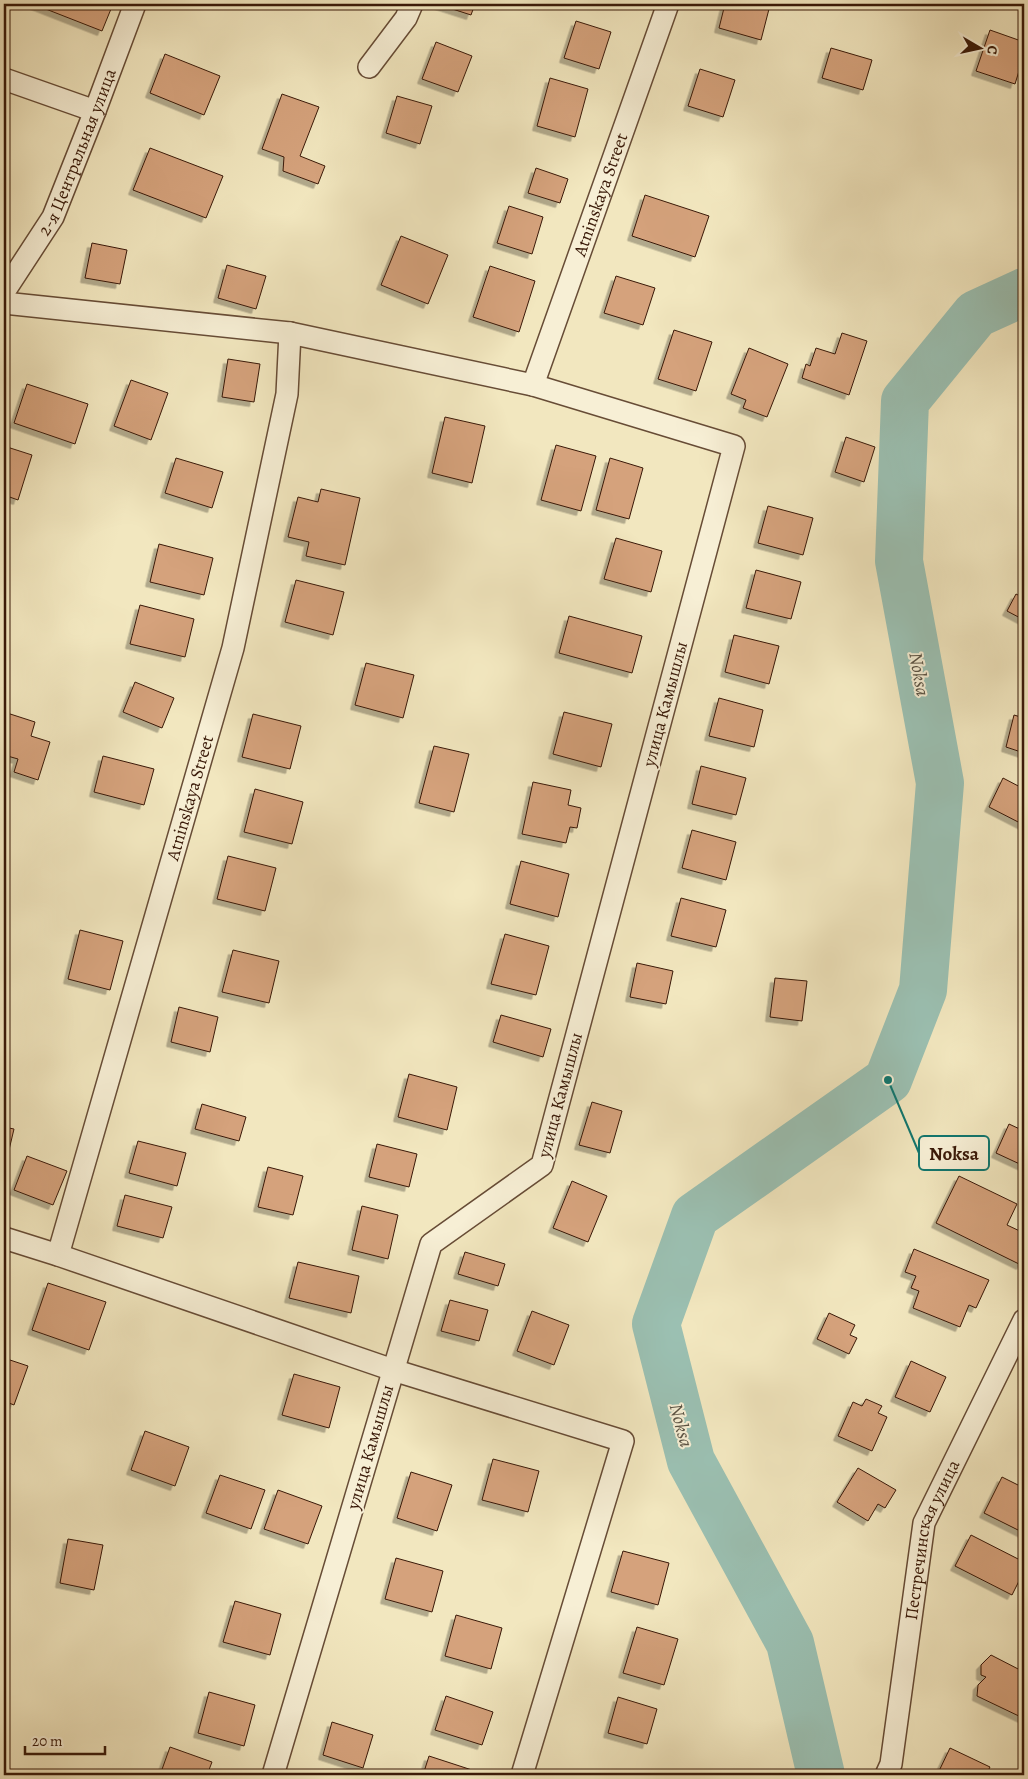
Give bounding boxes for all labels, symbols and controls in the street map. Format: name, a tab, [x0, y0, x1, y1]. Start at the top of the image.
north arrow	[956, 22, 1006, 72]
text: С	[982, 44, 1002, 56]
street label: 2-я Центральная улица	[32, 64, 122, 240]
street label: Atninskaya Street	[567, 130, 633, 260]
street label: улица Камышлы	[636, 639, 693, 770]
water label: Noksa	[902, 650, 936, 698]
street label: Atninskaya Street	[160, 732, 219, 864]
street label: улица Камышлы	[531, 1030, 588, 1161]
callout: Noksa	[919, 1136, 989, 1170]
text: Noksa	[929, 1141, 980, 1167]
street label: улица Камышлы	[340, 1382, 399, 1513]
water label: Noksa	[663, 1401, 699, 1450]
street label: Пестречинская улица	[899, 1455, 966, 1622]
scale bar	[25, 1724, 105, 1756]
text: 20 m	[32, 1731, 63, 1751]

